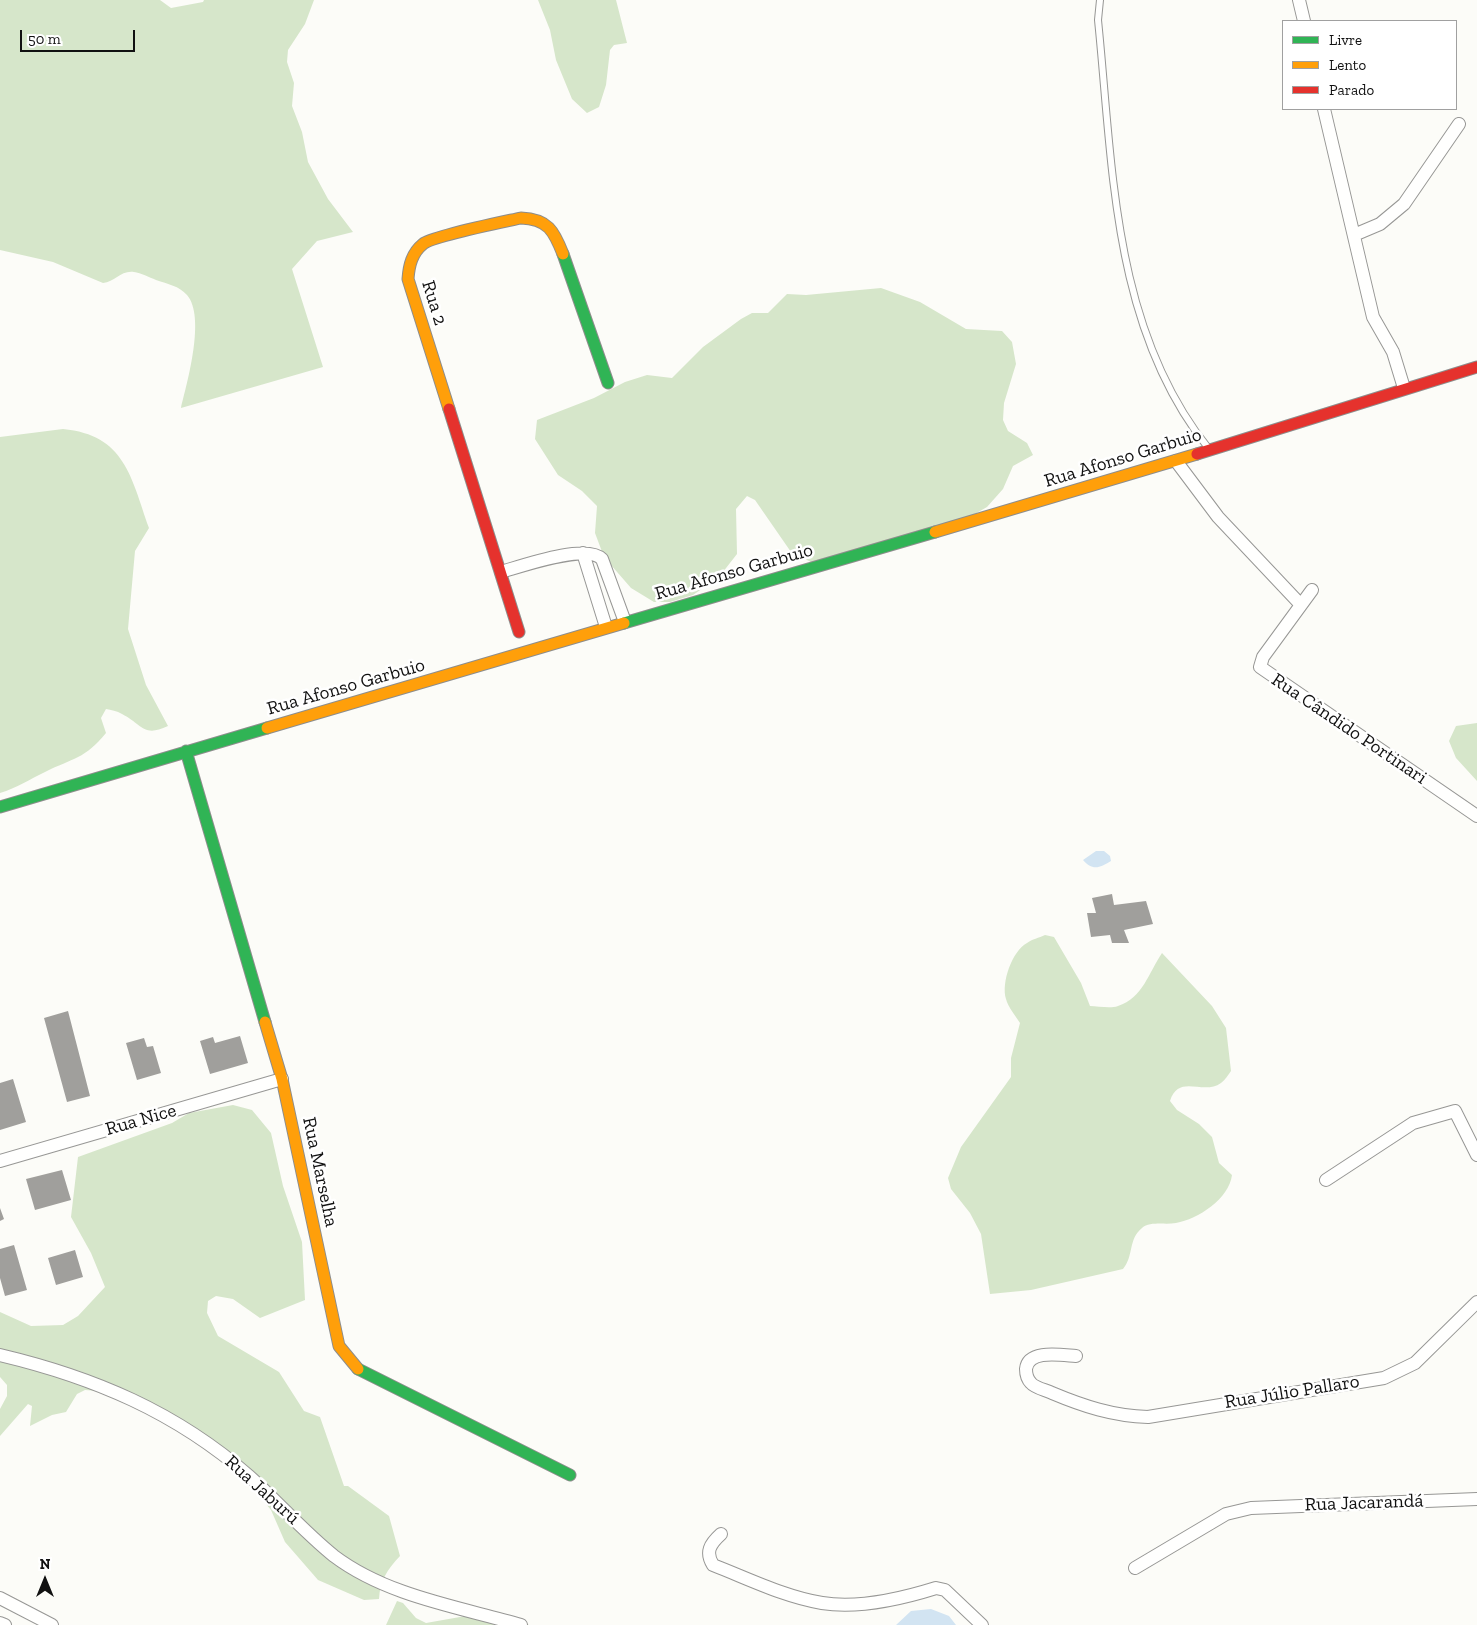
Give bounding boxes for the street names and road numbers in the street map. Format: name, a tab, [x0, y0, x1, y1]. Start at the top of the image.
street label: Rua 2	[416, 278, 452, 328]
street label: Rua Afonso Garbuio	[1042, 423, 1204, 493]
street label: Rua Afonso Garbuio	[652, 539, 816, 605]
street label: Rua Afonso Garbuio	[264, 654, 428, 720]
street label: Rua Cândido Portinari	[1267, 669, 1431, 789]
street label: Rua Nice	[103, 1099, 179, 1141]
street label: Rua Marselha	[297, 1115, 343, 1229]
street label: Rua Júlio Pallaro	[1223, 1370, 1361, 1414]
street label: Rua Jaburú	[220, 1451, 304, 1529]
street label: Rua Jacarandá	[1304, 1490, 1424, 1516]

